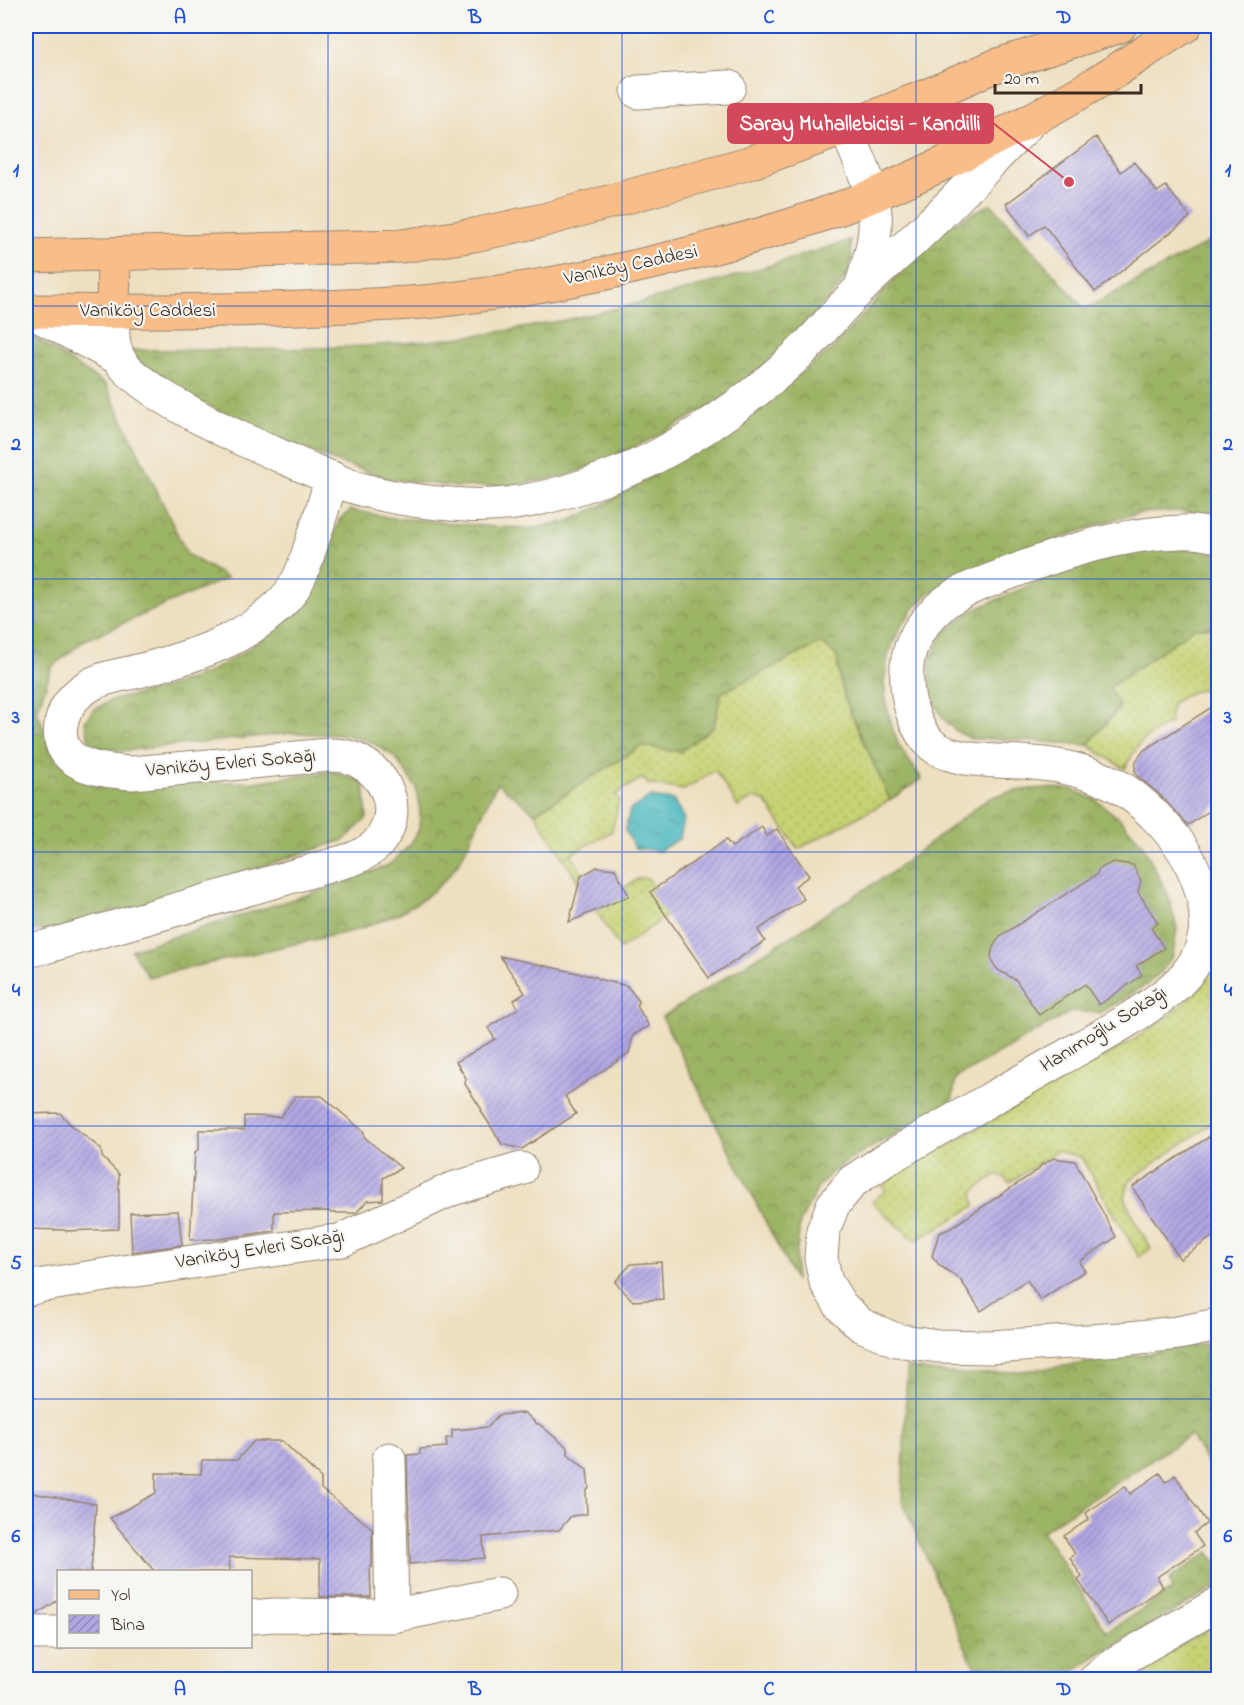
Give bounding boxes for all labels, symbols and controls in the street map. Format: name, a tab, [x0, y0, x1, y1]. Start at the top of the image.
text: A	[174, 4, 186, 33]
text: B	[467, 4, 482, 33]
text: C	[764, 4, 775, 33]
text: D	[1056, 4, 1071, 33]
scale bar	[995, 57, 1140, 95]
text: 20 m	[1004, 67, 1039, 93]
callout: Saray Muhallebicisi - Kandilli	[728, 104, 993, 143]
text: Saray Muhallebicisi - Kandilli	[739, 110, 981, 142]
text: 1	[13, 157, 20, 186]
text: 1	[1225, 157, 1232, 186]
street label: Vaniköy Caddesi	[561, 238, 701, 295]
street label: Vaniköy Caddesi	[79, 297, 216, 326]
text: 2	[10, 431, 21, 460]
text: 2	[1222, 431, 1233, 460]
text: 3	[11, 704, 20, 733]
text: 3	[1223, 704, 1232, 733]
street label: Vaniköy Evleri Sokağı	[144, 742, 317, 787]
text: 4	[12, 977, 21, 1006]
text: 4	[1224, 977, 1233, 1006]
street label: Hanımoğlu Sokağı	[1035, 979, 1174, 1081]
street label: Vaniköy Evleri Sokağı	[172, 1222, 347, 1279]
text: 5	[10, 1250, 22, 1279]
text: 5	[1222, 1250, 1234, 1279]
text: 6	[12, 1523, 21, 1552]
text: 6	[1224, 1523, 1233, 1552]
legend	[57, 1570, 252, 1648]
text: Yol	[111, 1583, 131, 1609]
text: Bina	[110, 1613, 145, 1639]
text: A	[174, 1676, 186, 1705]
text: B	[467, 1676, 482, 1705]
text: C	[764, 1676, 775, 1705]
text: D	[1056, 1676, 1071, 1705]

